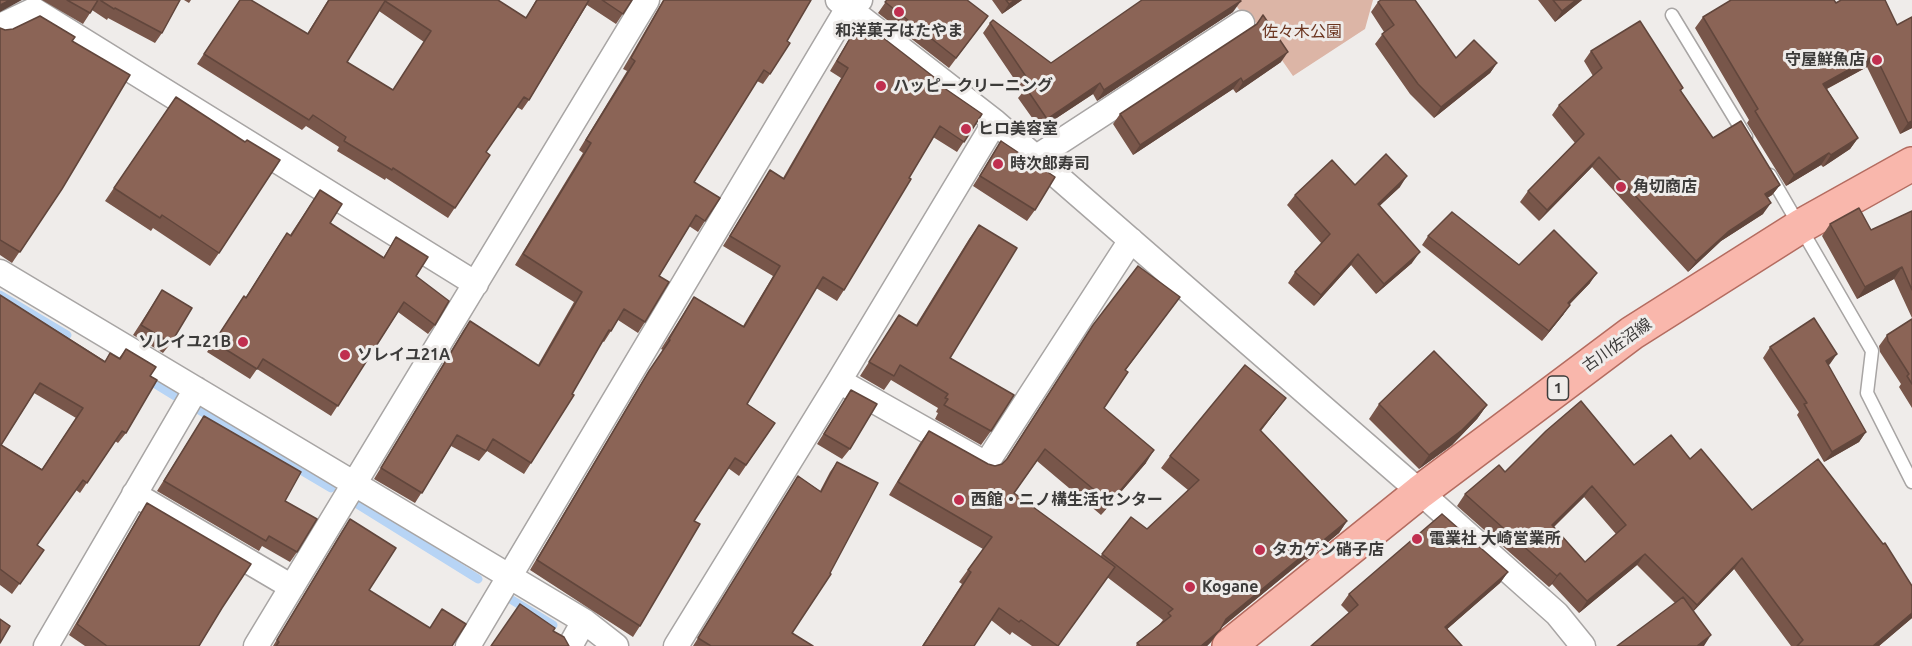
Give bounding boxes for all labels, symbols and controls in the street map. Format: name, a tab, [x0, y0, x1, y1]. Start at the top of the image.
marker: 和洋菓子はたやま	[892, 5, 906, 19]
place label: 和洋菓子はたやま	[835, 21, 963, 41]
park label: 佐々木公園	[1262, 22, 1342, 42]
place label: 守屋鮮魚店	[1785, 50, 1865, 70]
marker: 守屋鮮魚店	[1870, 53, 1884, 67]
place label: ハッピークリーニング	[893, 76, 1053, 96]
marker: ハッピークリーニング	[874, 79, 888, 93]
place label: ヒロ美容室	[978, 119, 1058, 139]
marker: ヒロ美容室	[959, 122, 973, 136]
place label: 時次郎寿司	[1010, 154, 1090, 174]
marker: 時次郎寿司	[991, 157, 1005, 171]
place label: 角切商店	[1633, 177, 1697, 197]
marker: 角切商店	[1614, 180, 1628, 194]
street label: 古川佐沼線	[1579, 314, 1655, 376]
place label: ソレイユ21B	[138, 332, 231, 352]
marker: ソレイユ21B	[236, 335, 250, 349]
place label: ソレイユ21A	[357, 345, 450, 365]
marker: ソレイユ21A	[338, 348, 352, 362]
road number: 1	[1548, 376, 1568, 400]
place label: 西館・ニノ構生活センター	[971, 490, 1163, 510]
marker: 西館・ニノ構生活センター	[952, 493, 966, 507]
place label: 電業社 大崎営業所	[1429, 529, 1561, 549]
marker: 電業社 大崎営業所	[1410, 532, 1424, 546]
place label: タカゲン硝子店	[1272, 540, 1384, 560]
marker: タカゲン硝子店	[1253, 543, 1267, 557]
place label: Kogane	[1202, 577, 1258, 597]
marker: Kogane	[1183, 580, 1197, 594]

